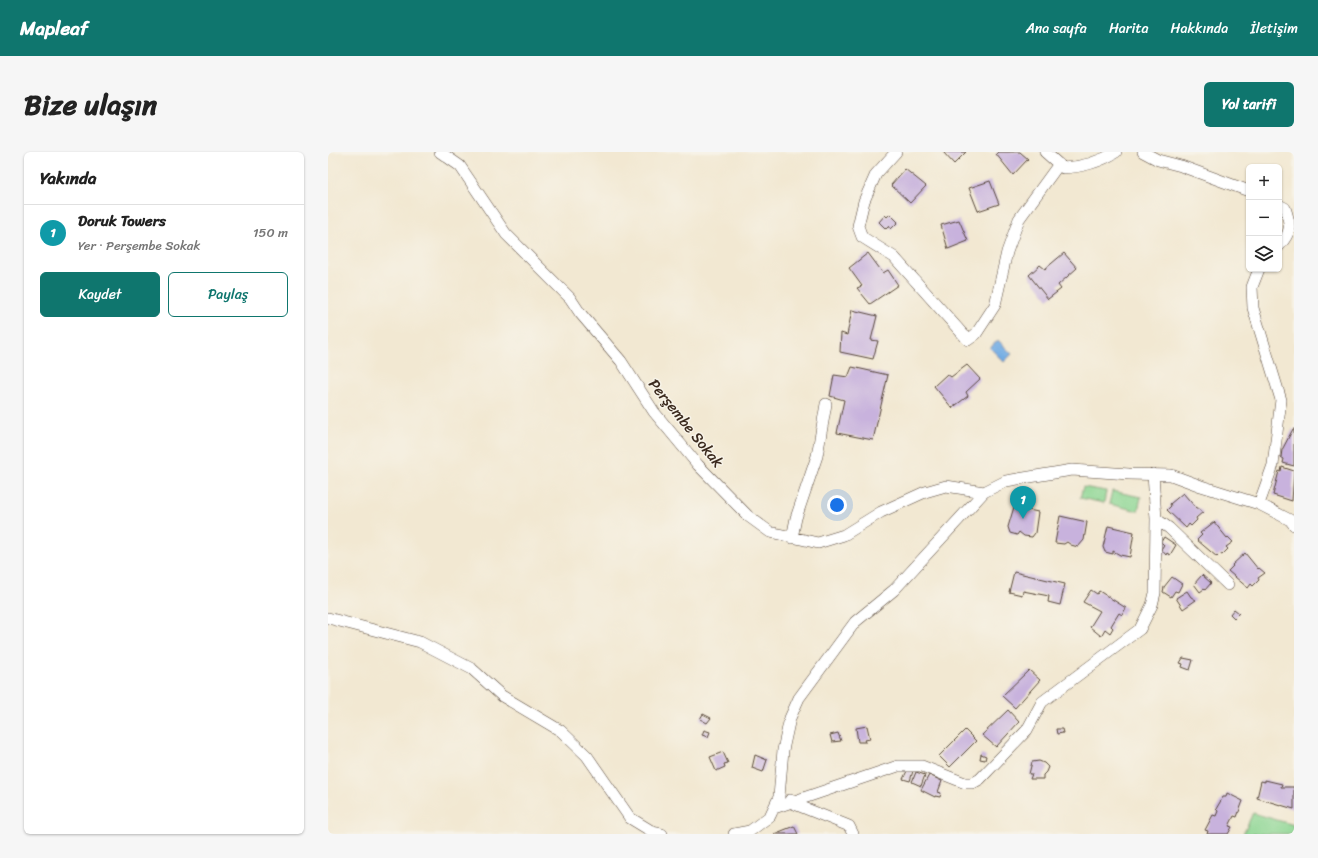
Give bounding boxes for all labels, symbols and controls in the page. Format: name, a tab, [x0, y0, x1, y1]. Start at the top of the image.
text: Mapleaf	[20, 12, 88, 45]
text: Ana sayfa	[1026, 16, 1087, 41]
text: Harita	[1109, 16, 1149, 41]
text: Hakkında	[1171, 16, 1228, 41]
text: İletişim	[1250, 16, 1298, 41]
text: Bize ulaşın	[24, 80, 157, 129]
button: Yol tarifi	[1204, 82, 1294, 127]
text: Yakında	[40, 163, 96, 193]
map controls	[1246, 164, 1282, 272]
button: +	[1246, 164, 1282, 200]
button: −	[1246, 200, 1282, 236]
text: Doruk Towers	[78, 208, 166, 234]
text: 1	[50, 221, 56, 244]
text: 150 m	[253, 221, 288, 244]
text: Yer · Perşembe Sokak	[78, 234, 200, 257]
button: layers	[1246, 236, 1282, 272]
button: Kaydet	[40, 272, 160, 317]
button: Paylaş	[168, 272, 288, 317]
street label: Perşembe Sokak	[642, 373, 730, 473]
pin: 1	[1010, 486, 1036, 519]
your location	[827, 495, 847, 515]

